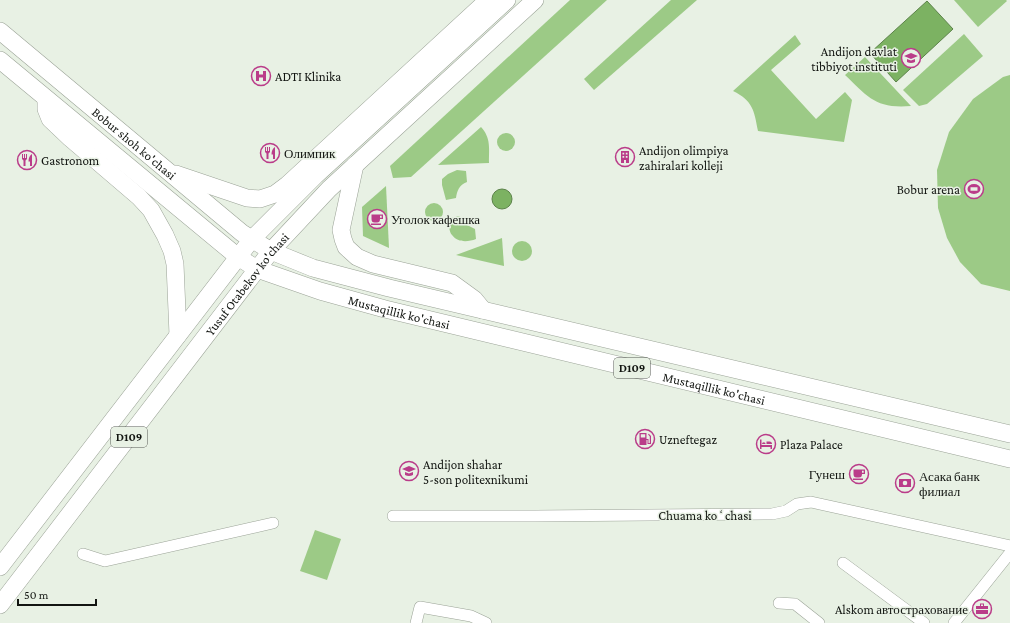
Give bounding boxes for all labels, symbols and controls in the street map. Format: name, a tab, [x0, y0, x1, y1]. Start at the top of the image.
place label: Andijon davlat tibbiyot instituti	[811, 44, 898, 74]
school or university icon: Andijon davlat tibbiyot instituti	[900, 47, 922, 69]
hospital icon: ADTI Klinika	[250, 65, 272, 87]
place label: ADTI Klinika	[275, 69, 341, 84]
street label: Bobur shoh ko'chasi	[89, 104, 179, 183]
restaurant icon: Олимпик	[259, 142, 281, 164]
place label: Andijon olimpiya zahiralari kolleji	[639, 143, 729, 174]
place label: Олимпик	[284, 146, 336, 161]
building icon: Andijon olimpiya zahiralari kolleji	[614, 146, 636, 168]
restaurant icon: Gastronom	[16, 149, 38, 171]
place label: Gastronom	[41, 153, 100, 168]
sports icon: Bobur arena	[963, 178, 985, 200]
place label: Bobur arena	[897, 182, 960, 197]
cafe icon: Уголок кафешка	[366, 208, 388, 230]
place label: Уголок кафешка	[391, 212, 480, 227]
street label: Yusuf Otabekov ko'chasi	[202, 229, 293, 338]
street label: Mustaqillik ko'chasi	[346, 292, 452, 332]
road number: D109	[614, 358, 650, 378]
street label: Mustaqillik ko'chasi	[661, 369, 767, 408]
road number: D109	[111, 427, 147, 447]
fuel station icon: Uzneftegaz	[634, 428, 656, 450]
place label: Uzneftegaz	[659, 432, 718, 447]
hotel icon: Plaza Palace	[755, 433, 777, 455]
place label: Plaza Palace	[780, 437, 843, 452]
place label: Andijon shahar 5-son politexnikumi	[423, 457, 529, 487]
school or university icon: Andijon shahar 5-son politexnikumi	[398, 460, 420, 482]
cafe icon: Гунеш	[848, 463, 870, 485]
place label: Гунеш	[809, 467, 845, 482]
place label: Асака банк филиал	[919, 469, 980, 499]
bank icon: Асака банк филиал	[894, 472, 916, 494]
street label: Chuama koʻchasi	[658, 508, 752, 523]
scale bar	[18, 581, 96, 607]
text: 50 m	[24, 588, 49, 602]
office icon: Alskom автострахование	[971, 598, 993, 620]
place label: Alskom автострахование	[835, 602, 968, 617]

